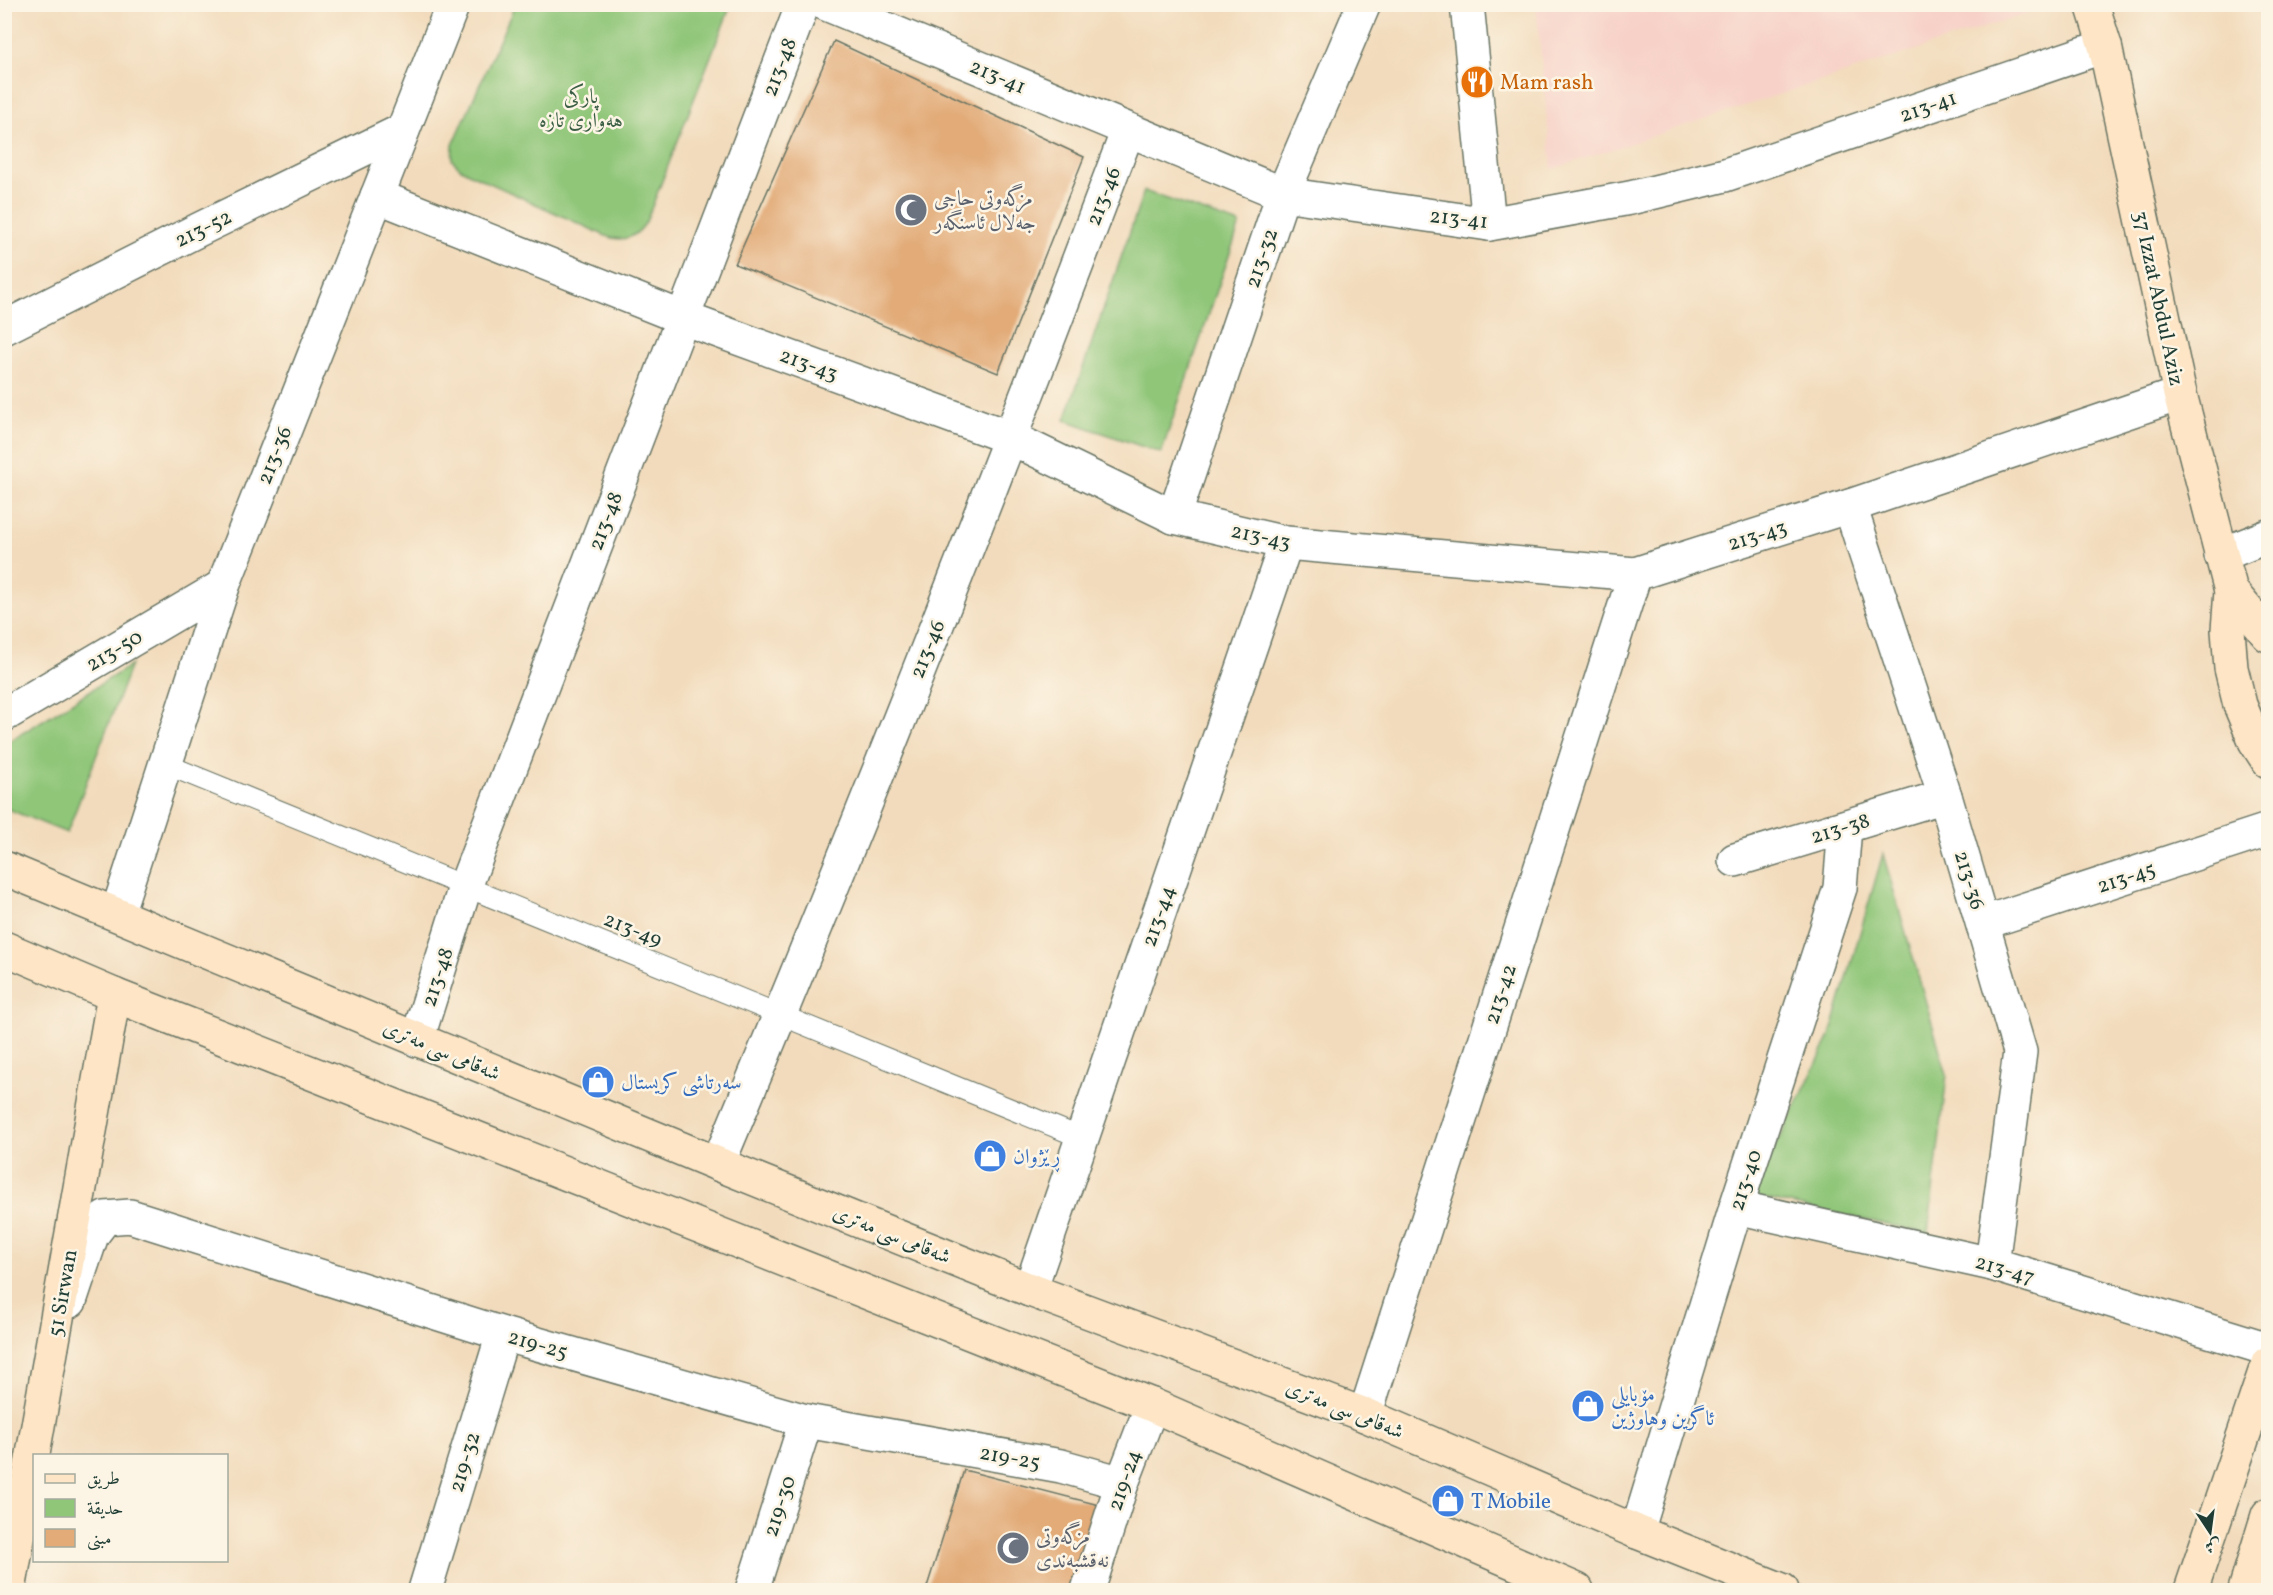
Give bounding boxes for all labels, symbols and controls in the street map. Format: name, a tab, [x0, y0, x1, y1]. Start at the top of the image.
street label: 213-48	[756, 34, 805, 101]
street label: 213-41	[965, 53, 1030, 102]
restaurant icon: Mam rash	[1459, 64, 1495, 100]
place label: Mam rash	[1500, 69, 1594, 98]
park label: پارکی هەواری تازە	[539, 83, 623, 136]
street label: 213-41	[1896, 84, 1961, 131]
street label: 213-46	[1080, 163, 1129, 230]
place label: مزگەوتی حاجی جەلال ئاسنگەر	[932, 183, 1036, 238]
mosque icon: مزگەوتی حاجی جەلال ئاسنگەر	[893, 192, 929, 228]
street label: 213-41	[1428, 202, 1490, 237]
street label: 213-52	[170, 203, 237, 256]
street label: 37 Izzat Abdul Aziz	[2125, 208, 2190, 388]
street label: 213-32	[1239, 225, 1286, 292]
street label: 213-43	[775, 341, 842, 389]
street label: 213-36	[251, 422, 300, 489]
street label: 213-48	[582, 488, 631, 555]
street label: 213-43	[1724, 514, 1791, 559]
street label: 213-43	[1228, 517, 1293, 558]
street label: 213-46	[904, 616, 953, 683]
street label: 213-50	[81, 623, 149, 680]
street label: 213-38	[1807, 807, 1874, 852]
street label: 213-36	[1946, 847, 1991, 914]
street label: 213-45	[2093, 855, 2159, 901]
street label: 213-44	[1135, 882, 1183, 951]
street label: 213-49	[599, 906, 666, 955]
street label: 213-48	[415, 944, 462, 1011]
street label: 213-42	[1478, 961, 1525, 1028]
street label: شەقامی سی مەتری	[378, 1014, 505, 1089]
shop icon: سەرتاشی کریستال	[580, 1064, 616, 1100]
place label: سەرتاشی کریستال	[621, 1069, 742, 1098]
shop icon: ڕێژوان	[972, 1138, 1008, 1174]
place label: ڕێژوان	[1013, 1143, 1060, 1173]
street label: 213-40	[1723, 1146, 1770, 1215]
street label: شەقامی سی مەتری	[828, 1199, 955, 1272]
street label: 51 Sirwan	[42, 1247, 85, 1339]
street label: 213-47	[1971, 1248, 2038, 1293]
street label: 219-25	[504, 1323, 571, 1368]
street label: شەقامی سی مەتری	[1281, 1374, 1408, 1447]
place label: مۆبایلی ئاگرین وهاوژین	[1611, 1381, 1715, 1434]
shop icon: مۆبایلی ئاگرین وهاوژین	[1570, 1388, 1606, 1424]
street label: 219-32	[443, 1429, 488, 1496]
street label: 219-25	[977, 1439, 1042, 1478]
street label: 219-24	[1101, 1446, 1149, 1515]
legend	[33, 1454, 228, 1562]
text: طريق	[87, 1467, 120, 1492]
street label: 219-30	[757, 1472, 804, 1541]
shop icon: T Mobile	[1430, 1483, 1466, 1519]
place label: T Mobile	[1471, 1488, 1551, 1517]
text: حديقة	[87, 1497, 123, 1522]
north arrow	[2180, 1502, 2240, 1562]
place label: مزگەوتی نەقشبەندی	[1036, 1521, 1109, 1576]
text: مبنى	[87, 1527, 112, 1552]
mosque icon: مزگەوتی نەقشبەندی	[995, 1530, 1031, 1566]
text: ش	[2203, 1532, 2223, 1557]

